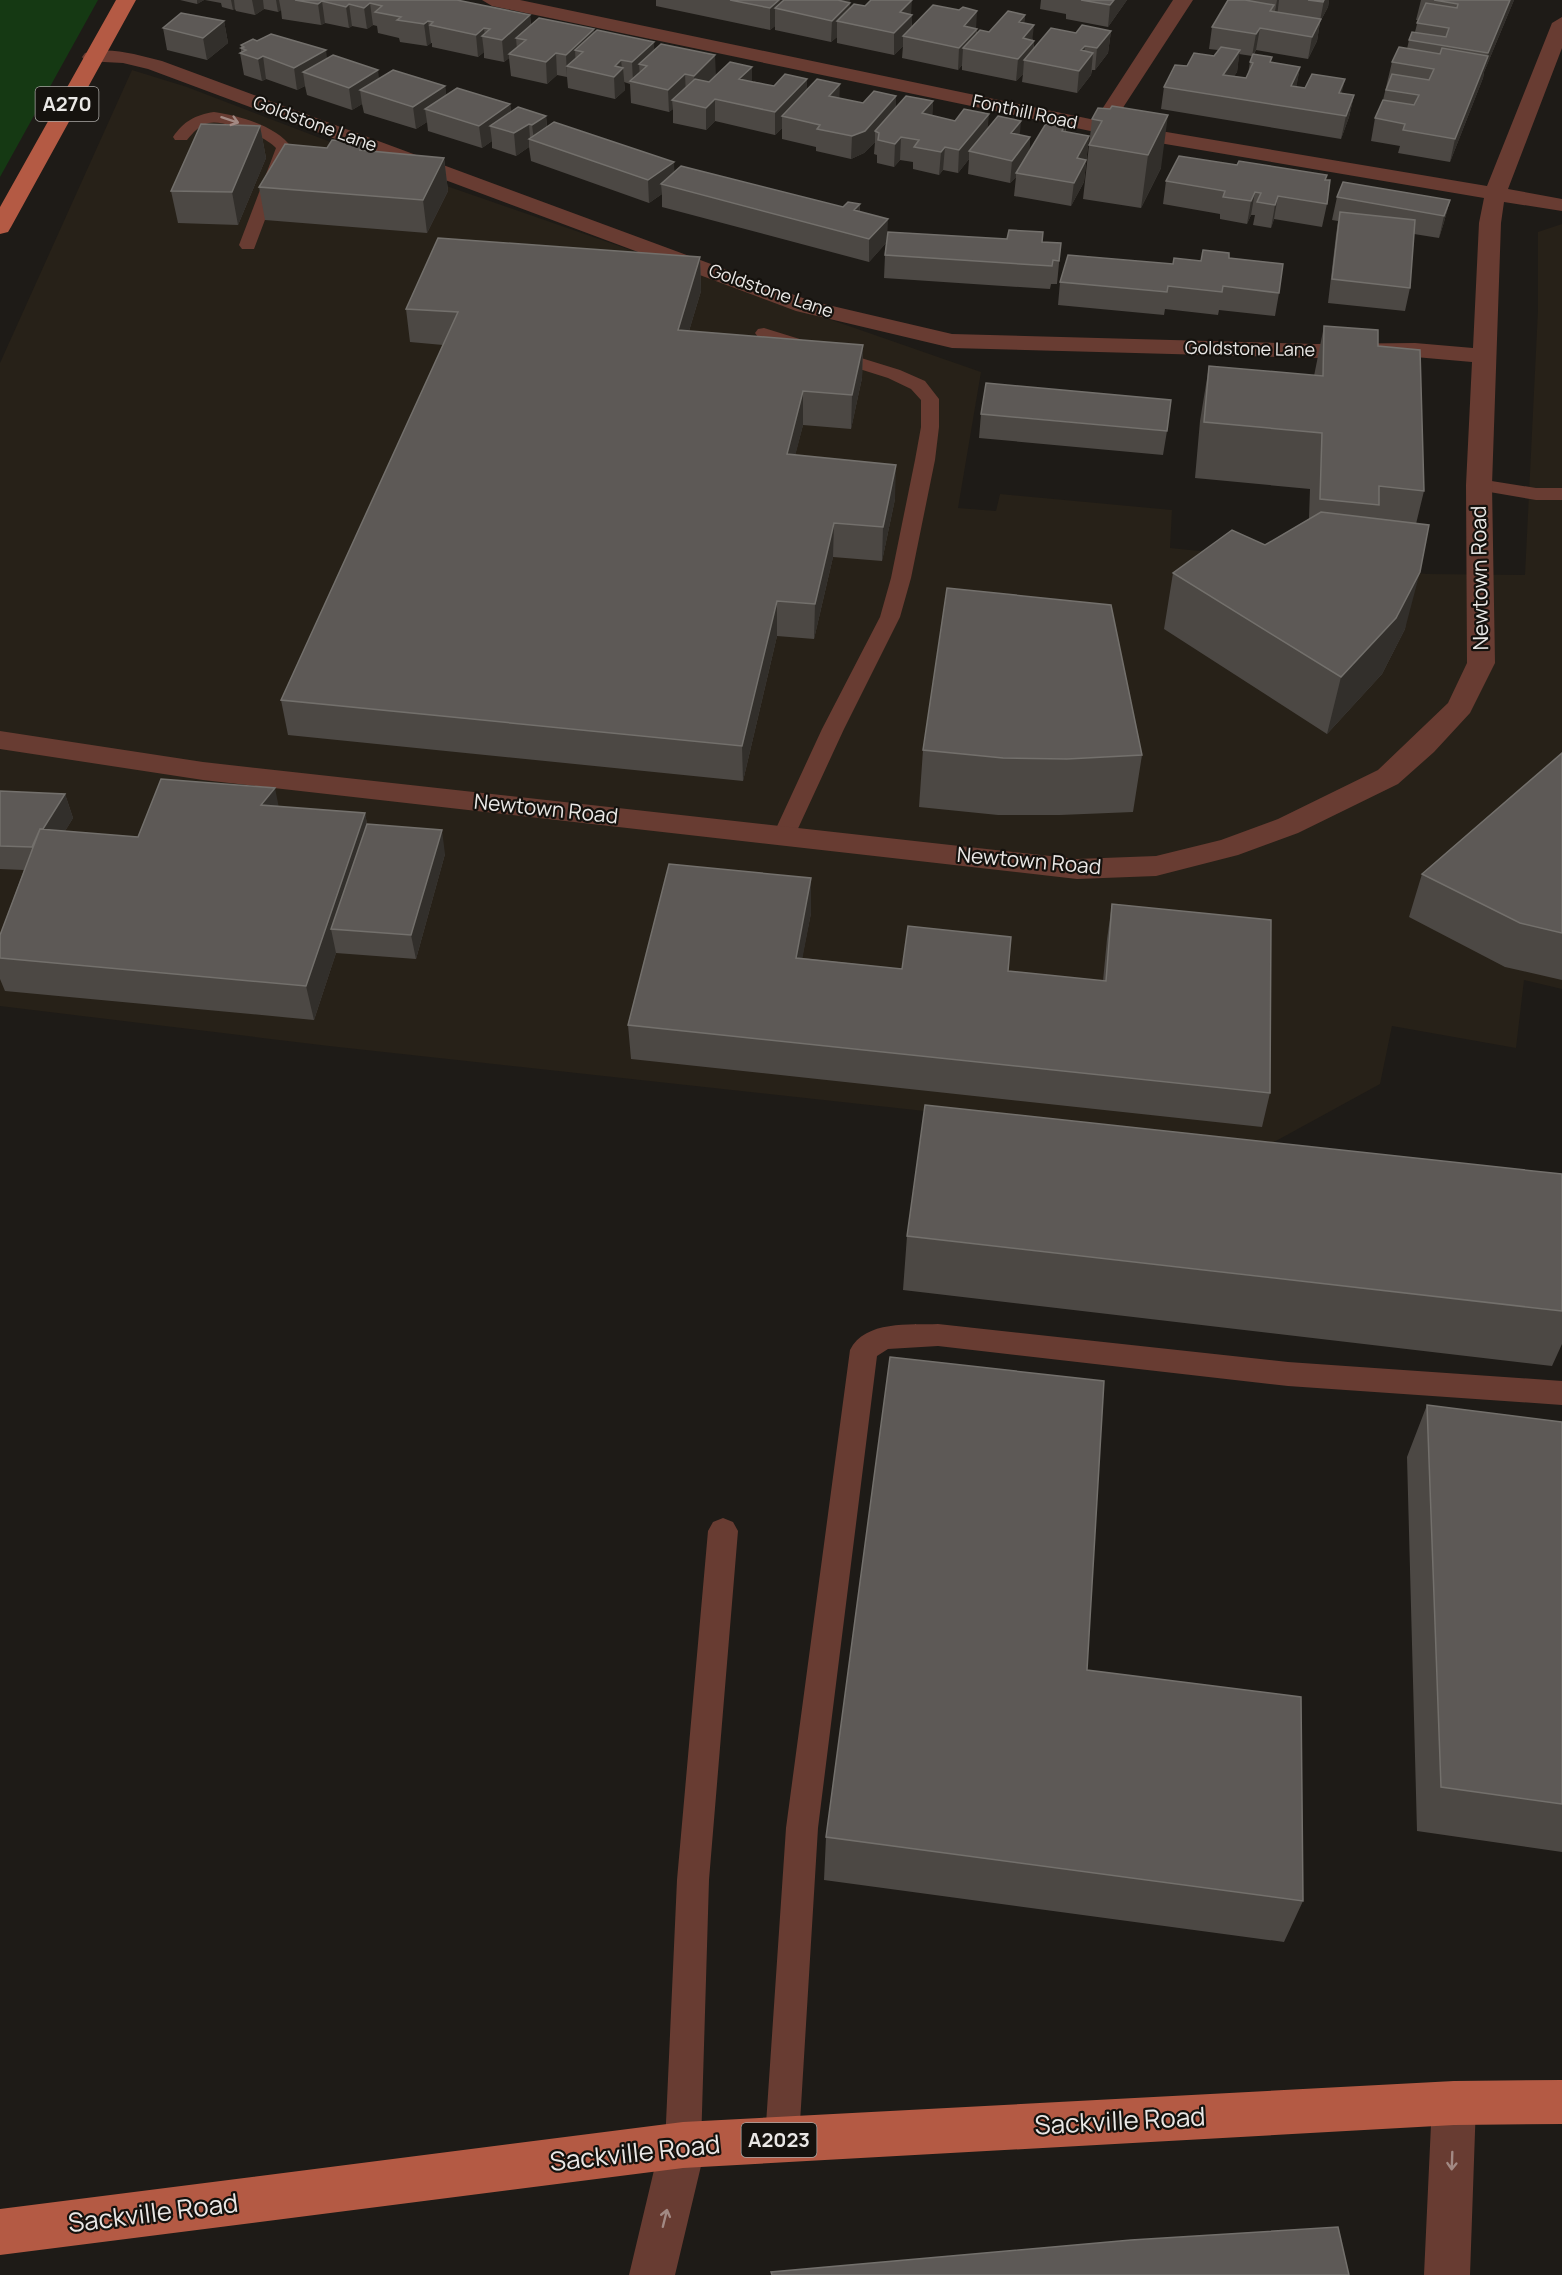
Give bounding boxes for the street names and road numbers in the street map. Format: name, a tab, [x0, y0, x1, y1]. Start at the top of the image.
road number: A270	[36, 87, 98, 121]
street label: Fonthill Road	[970, 88, 1080, 134]
street label: Goldstone Lane	[250, 90, 381, 157]
street label: Goldstone Lane	[706, 258, 837, 323]
street label: Goldstone Lane	[1185, 335, 1315, 361]
street label: Newtown Road	[1464, 505, 1494, 651]
street label: Newtown Road	[473, 787, 620, 830]
street label: Newtown Road	[956, 840, 1102, 880]
street label: Sackville Road	[1034, 2098, 1206, 2142]
road number: A2023	[742, 2123, 816, 2157]
street label: Sackville Road	[548, 2125, 722, 2179]
street label: Sackville Road	[66, 2184, 240, 2240]

